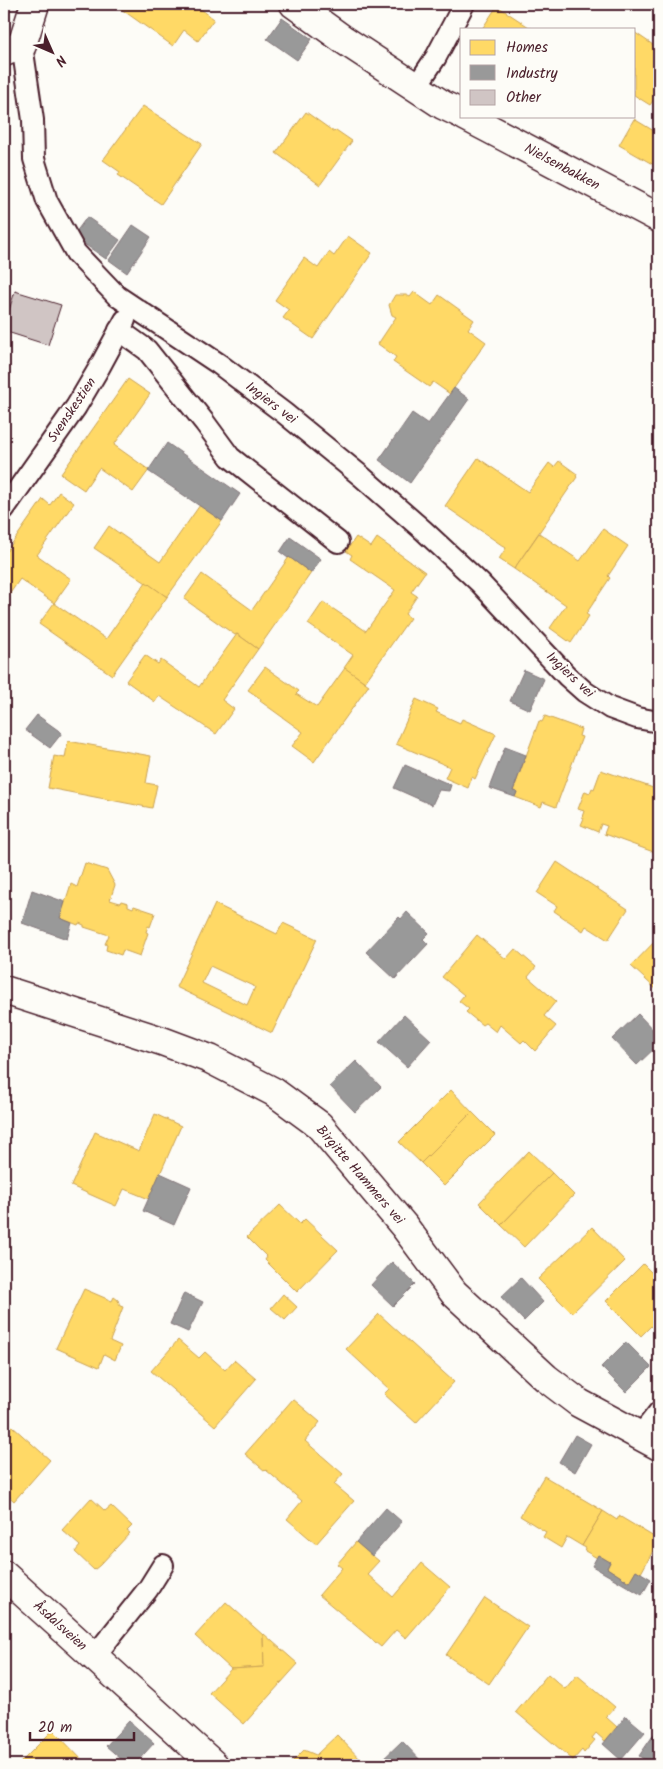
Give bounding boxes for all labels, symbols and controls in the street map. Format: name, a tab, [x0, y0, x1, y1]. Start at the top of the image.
north arrow	[28, 28, 78, 78]
legend	[460, 28, 636, 118]
text: Homes	[506, 36, 549, 60]
text: N	[49, 50, 71, 72]
text: Industry	[506, 62, 559, 86]
text: Other	[506, 86, 542, 110]
street label: Nielsenbakken	[520, 138, 604, 196]
street label: Svenskestien	[42, 373, 102, 447]
street label: Ingiers vei	[240, 376, 302, 430]
street label: Ingiers vei	[541, 647, 600, 704]
street label: Birgitte Hammers vei	[310, 1120, 410, 1230]
street label: Åsdalsveien	[28, 1595, 92, 1657]
scale bar	[30, 1709, 134, 1741]
text: 20 m	[38, 1716, 72, 1740]

